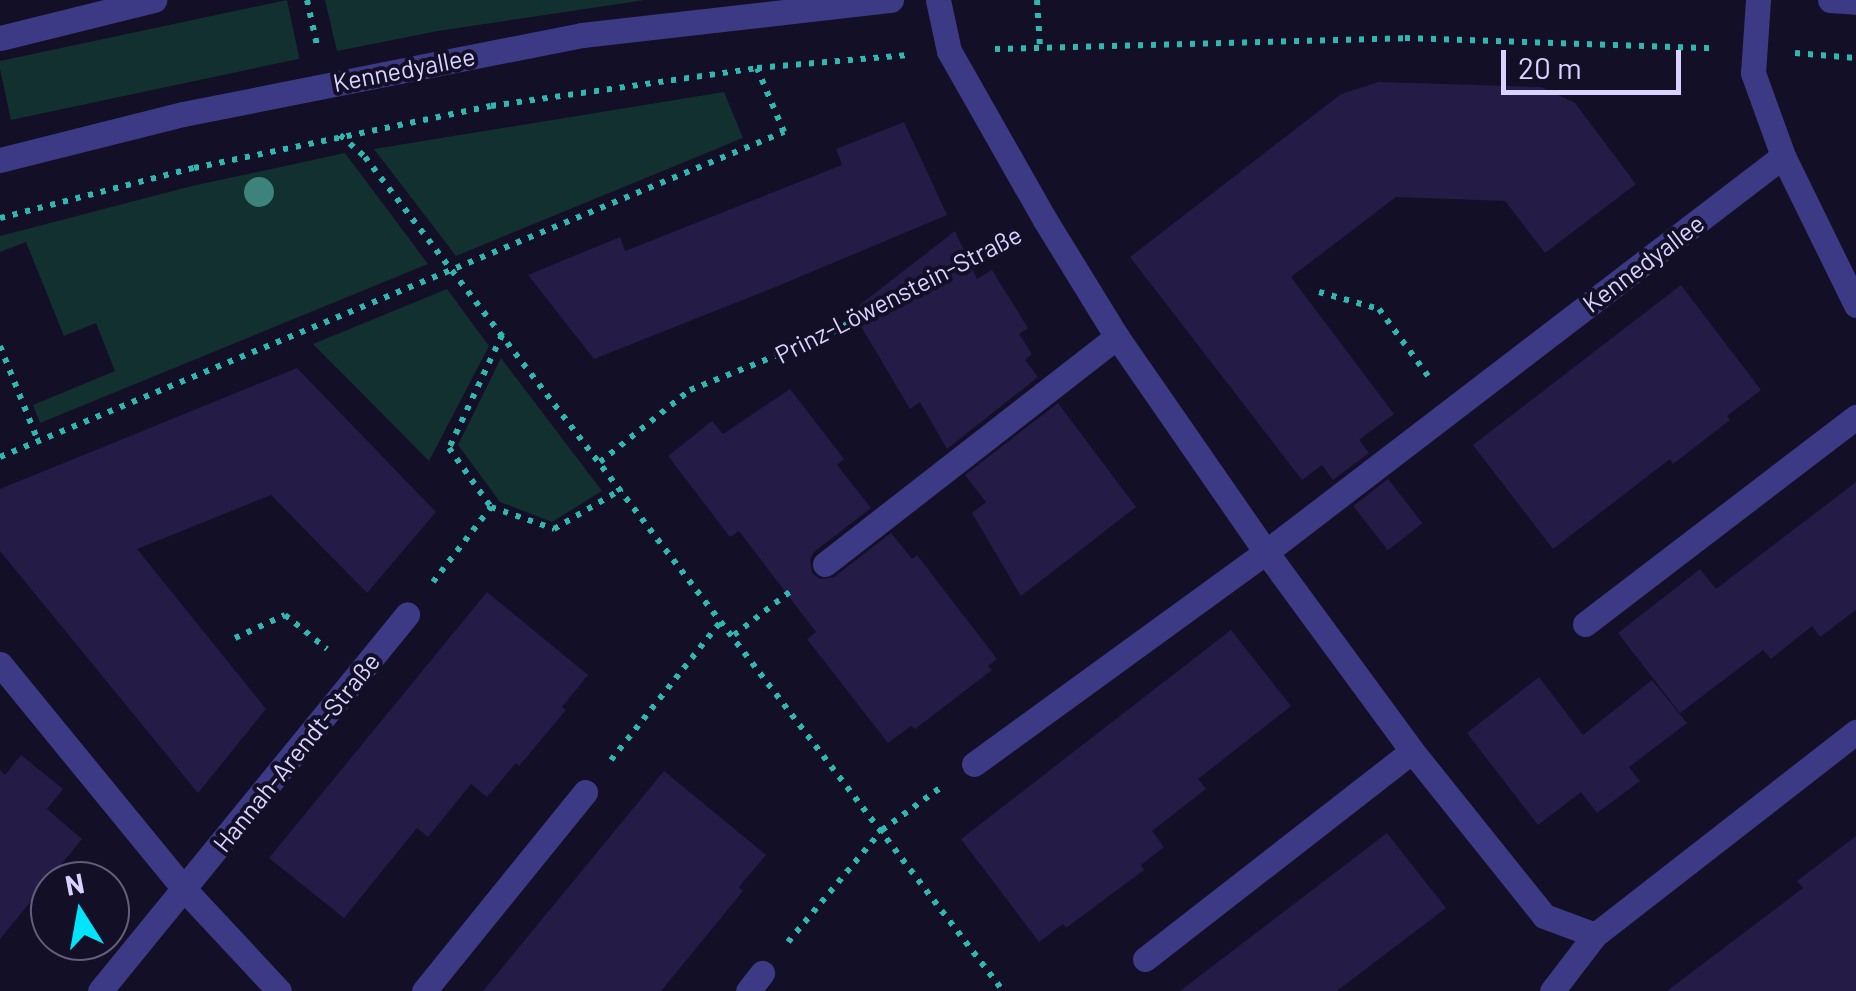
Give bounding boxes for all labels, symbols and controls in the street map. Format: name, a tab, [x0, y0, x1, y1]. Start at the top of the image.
scale bar	[1506, 30, 1686, 92]
street label: Kennedyallee	[330, 41, 478, 97]
text: 20 m	[1518, 49, 1582, 85]
street label: Kennedyallee	[1576, 208, 1710, 318]
street label: Prinz-Löwenstein-Straße	[770, 219, 1026, 369]
street label: Hannah-Arendt-Straße	[206, 646, 386, 858]
north arrow	[30, 861, 130, 961]
text: N	[62, 865, 87, 902]

